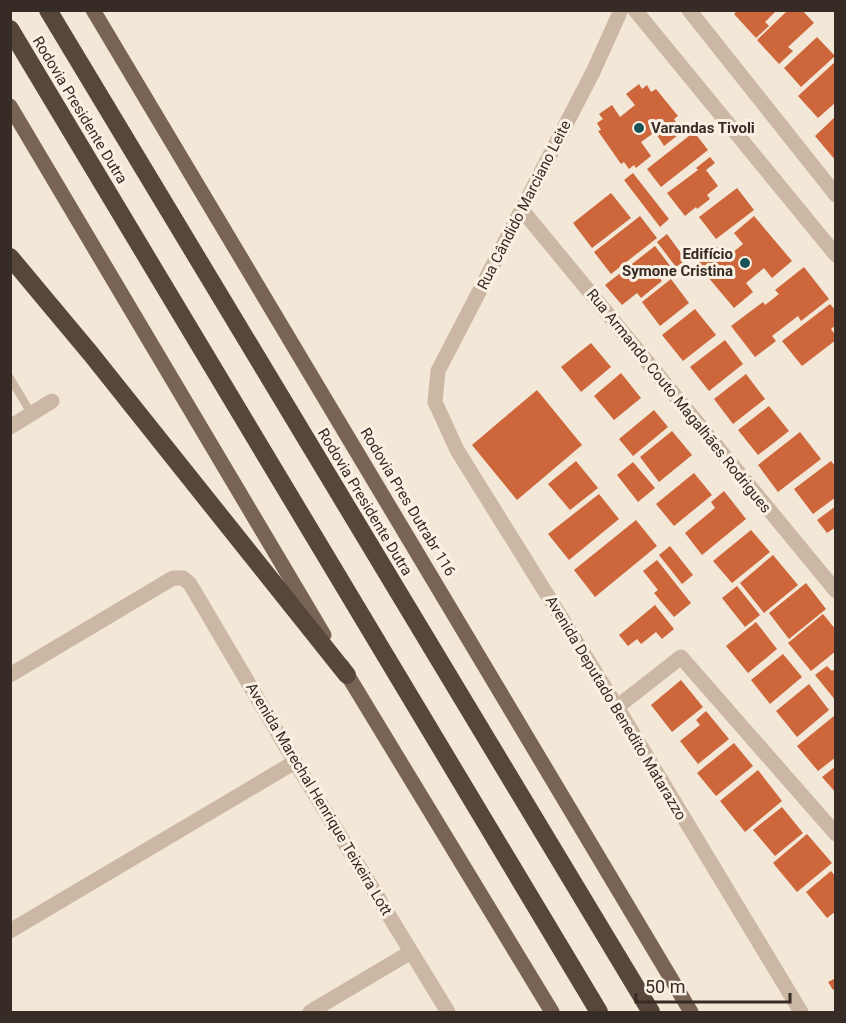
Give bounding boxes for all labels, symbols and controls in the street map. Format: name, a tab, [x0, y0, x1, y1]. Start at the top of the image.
street label: Rodovia Presidente Dutra	[29, 33, 131, 187]
street label: Rua Cândido Marciano Leite	[473, 117, 575, 293]
place label: Varandas Tivoli	[651, 119, 755, 137]
marker: Varandas Tivoli	[632, 121, 646, 135]
place label: Edifício Symone Cristina	[622, 245, 733, 280]
marker: Edifício Symone Cristina	[738, 256, 752, 270]
street label: Rua Armando Couto Magalhães Rodrigues	[583, 285, 775, 517]
street label: Rodovia Presidente Dutra	[314, 425, 416, 579]
street label: Rodovia Pres Dutrabr 116	[357, 425, 459, 579]
street label: Avenida Deputado Benedito Matarazzo	[542, 593, 690, 823]
street label: Avenida Marechal Henrique Teixeira Lott	[242, 679, 396, 919]
scale bar	[636, 966, 790, 1004]
text: 50 m	[645, 976, 685, 997]

